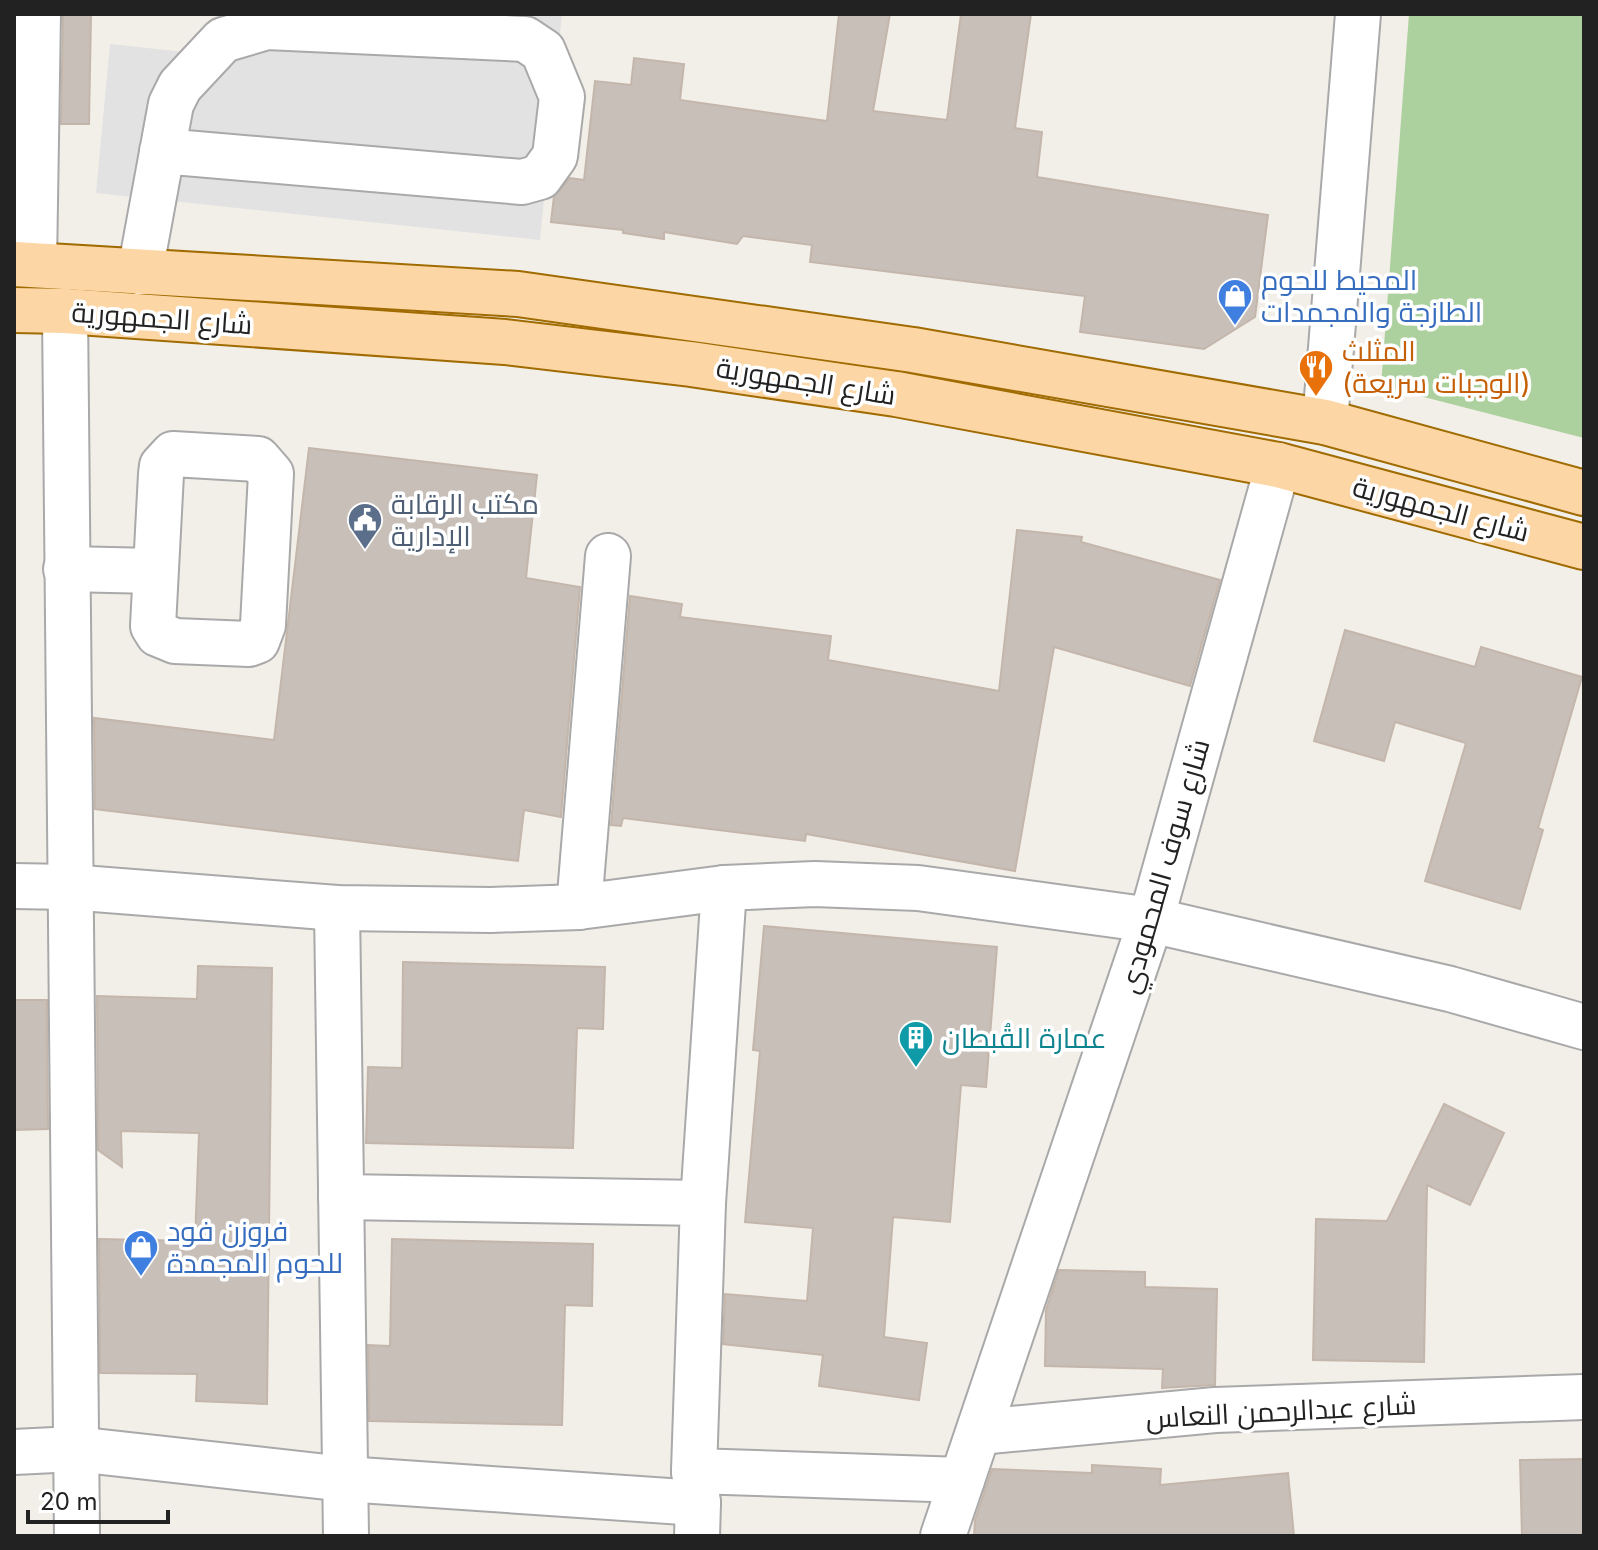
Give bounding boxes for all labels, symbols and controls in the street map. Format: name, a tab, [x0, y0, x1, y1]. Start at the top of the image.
place label: المحيط للحوم الطازجة والمجمدات	[1261, 263, 1482, 329]
shop icon: المحيط للحوم الطازجة والمجمدات	[1216, 277, 1254, 327]
street label: شارع الجمهورية	[70, 295, 253, 343]
place label: المثلث (الوجبات سريعة)	[1342, 334, 1531, 400]
restaurant icon: المثلث (الوجبات سريعة)	[1297, 348, 1335, 398]
street label: شارع الجمهورية	[714, 350, 898, 414]
street label: شارع الجمهورية	[1349, 469, 1533, 551]
place label: مكتب الرقابة الإدارية	[391, 487, 539, 554]
public building icon: مكتب الرقابة الإدارية	[346, 501, 384, 551]
street label: شارع سوف المحمودي	[1111, 735, 1221, 998]
building icon: عمارة القُبطان	[897, 1019, 935, 1069]
place label: عمارة القُبطان	[942, 1021, 1107, 1055]
place label: فروزن فود للحوم المجمدة	[167, 1214, 343, 1283]
shop icon: فروزن فود للحوم المجمدة	[122, 1228, 160, 1278]
street label: شارع عبدالرحمن النعاس	[1145, 1387, 1417, 1437]
scale bar	[28, 1474, 168, 1524]
text: 20 m	[40, 1487, 98, 1516]

